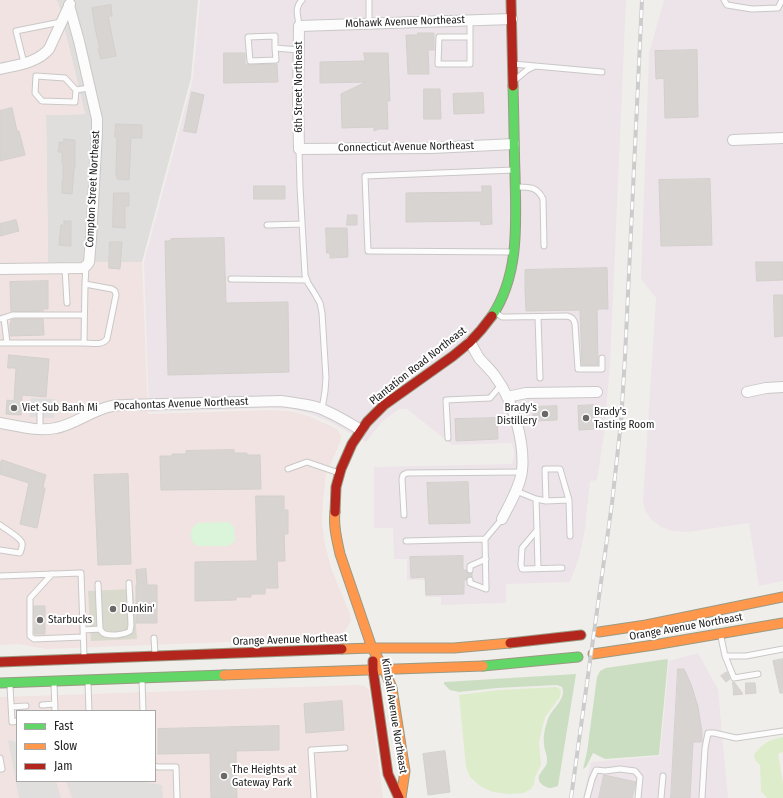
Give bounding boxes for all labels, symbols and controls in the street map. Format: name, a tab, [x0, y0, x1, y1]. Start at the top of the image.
street label: Mohawk Avenue Northeast	[345, 13, 465, 31]
street label: 6th Street Northeast	[292, 41, 306, 133]
street label: Compton Street Northeast	[83, 130, 103, 248]
street label: Connecticut Avenue Northeast	[338, 139, 474, 155]
street label: Plantation Road Northeast	[367, 324, 469, 408]
street label: Pocahontas Avenue Northeast	[113, 395, 249, 413]
place label: Viet Sub Banh Mi	[22, 401, 98, 415]
place label: Brady's Distillery	[497, 401, 537, 427]
marker: Viet Sub Banh Mi	[9, 403, 19, 413]
place label: Brady's Tasting Room	[594, 405, 654, 431]
marker: Brady's Distillery	[540, 409, 550, 419]
marker: Brady's Tasting Room	[581, 413, 591, 423]
place label: Dunkin'	[121, 602, 155, 616]
marker: Dunkin'	[108, 604, 118, 614]
street label: Orange Avenue Northeast	[628, 611, 744, 643]
place label: Starbucks	[48, 613, 92, 627]
marker: Starbucks	[35, 615, 45, 625]
street label: Orange Avenue Northeast	[232, 631, 348, 649]
street label: Kimball Avenue Northeast	[378, 657, 410, 775]
legend	[16, 710, 156, 782]
text: Fast	[54, 719, 73, 733]
text: Slow	[54, 739, 77, 753]
text: Jam	[54, 759, 72, 773]
place label: The Heights at Gateway Park	[232, 763, 297, 789]
marker: The Heights at Gateway Park	[219, 771, 229, 781]

